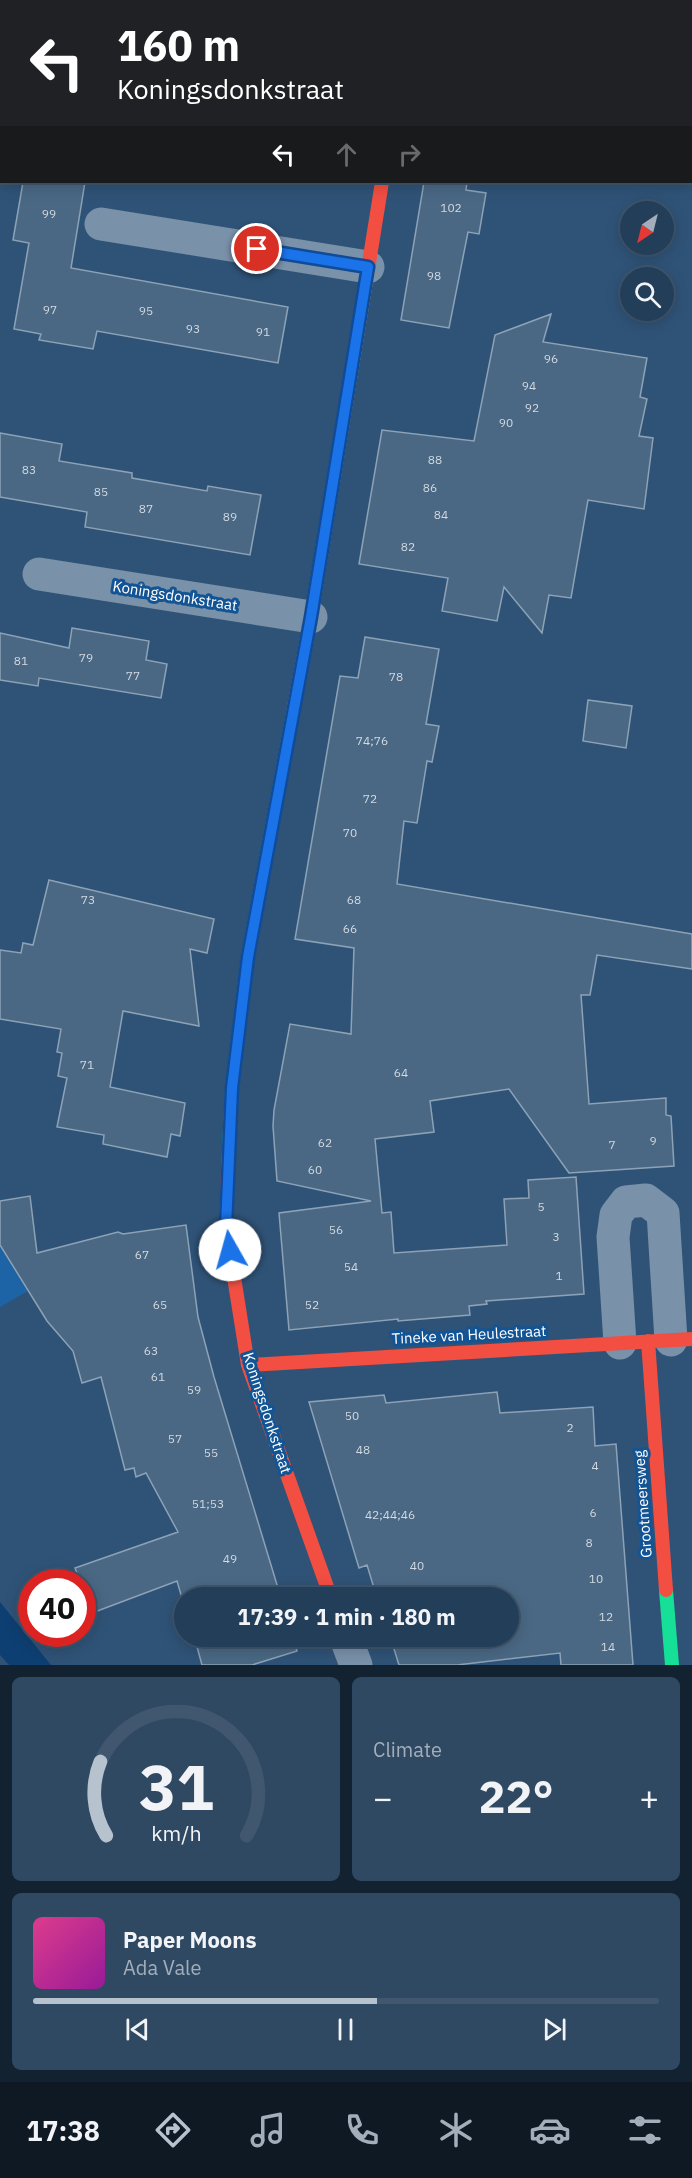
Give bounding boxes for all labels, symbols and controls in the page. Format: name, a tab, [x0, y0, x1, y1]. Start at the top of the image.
text: 160 m	[117, 18, 240, 73]
icon: left	[18, 24, 96, 102]
text: Koningsdonkstraat	[117, 71, 344, 106]
icon: left	[267, 138, 300, 171]
icon: ahead	[330, 138, 363, 171]
icon: right	[393, 138, 426, 171]
house number: 102	[440, 200, 462, 215]
north arrow	[620, 201, 674, 255]
map controls	[620, 201, 674, 321]
house number: 99	[42, 206, 56, 221]
pin	[231, 223, 282, 274]
icon: arrive	[240, 232, 273, 265]
button: search	[620, 267, 674, 321]
house number: 98	[427, 268, 441, 283]
house number: 97	[43, 302, 57, 317]
house number: 95	[139, 303, 153, 318]
house number: 93	[186, 321, 200, 336]
house number: 91	[256, 324, 270, 339]
house number: 96	[544, 351, 558, 366]
house number: 94	[522, 378, 536, 393]
house number: 92	[525, 400, 539, 415]
house number: 90	[499, 415, 513, 430]
house number: 88	[428, 452, 442, 467]
house number: 83	[22, 462, 36, 477]
house number: 86	[423, 480, 437, 495]
house number: 85	[94, 484, 108, 499]
house number: 87	[139, 501, 153, 516]
house number: 84	[434, 507, 448, 522]
house number: 89	[223, 509, 237, 524]
house number: 82	[401, 539, 415, 554]
street label: Koningsdonkstraat	[111, 576, 239, 615]
house number: 79	[79, 650, 93, 665]
house number: 81	[14, 653, 28, 668]
house number: 77	[126, 668, 140, 683]
house number: 78	[389, 669, 403, 684]
house number: 74;76	[356, 733, 388, 748]
house number: 72	[363, 791, 377, 806]
house number: 70	[343, 825, 357, 840]
house number: 73	[81, 892, 95, 907]
house number: 68	[347, 892, 361, 907]
house number: 66	[343, 921, 357, 936]
house number: 71	[80, 1057, 94, 1072]
house number: 64	[394, 1065, 408, 1080]
house number: 9	[649, 1133, 657, 1148]
house number: 62	[318, 1135, 332, 1150]
house number: 7	[608, 1137, 616, 1152]
house number: 60	[308, 1162, 322, 1177]
house number: 5	[537, 1199, 545, 1214]
position arrow	[198, 1218, 262, 1282]
house number: 56	[329, 1222, 343, 1237]
house number: 3	[552, 1229, 560, 1244]
house number: 67	[135, 1247, 149, 1262]
house number: 54	[344, 1259, 358, 1274]
house number: 1	[555, 1268, 563, 1283]
house number: 65	[153, 1297, 167, 1312]
house number: 52	[305, 1297, 319, 1312]
street label: Tineke van Heulestraat	[391, 1321, 547, 1348]
house number: 63	[144, 1343, 158, 1358]
street label: Koningsdonkstraat	[239, 1350, 296, 1476]
house number: 61	[151, 1369, 165, 1384]
house number: 59	[187, 1382, 201, 1397]
house number: 50	[345, 1408, 359, 1423]
house number: 2	[566, 1420, 574, 1435]
house number: 57	[168, 1431, 182, 1446]
house number: 48	[356, 1442, 370, 1457]
house number: 55	[204, 1445, 218, 1460]
street label: Grootmeersweg	[629, 1450, 656, 1558]
house number: 4	[591, 1458, 599, 1473]
house number: 51;53	[192, 1496, 224, 1511]
house number: 6	[589, 1505, 597, 1520]
house number: 42;44;46	[365, 1507, 415, 1522]
house number: 8	[585, 1535, 593, 1550]
house number: 49	[223, 1551, 237, 1566]
house number: 40	[410, 1558, 424, 1573]
speed limit sign: 40	[18, 1569, 96, 1647]
house number: 10	[589, 1571, 603, 1586]
text: 17:39 · 1 min · 180 m	[237, 1602, 456, 1631]
house number: 12	[599, 1609, 613, 1624]
house number: 14	[601, 1639, 615, 1654]
text: Climate	[373, 1736, 442, 1763]
text: 31	[139, 1746, 213, 1827]
text: 22°	[478, 1767, 554, 1825]
text: −	[373, 1776, 393, 1819]
text: +	[639, 1776, 659, 1819]
text: km/h	[151, 1819, 201, 1847]
text: Paper Moons	[123, 1925, 256, 1954]
text: Ada Vale	[123, 1954, 202, 1981]
icon: previous	[121, 2013, 154, 2046]
icon: pause	[329, 2013, 362, 2046]
icon: next	[538, 2013, 571, 2046]
icon: directions	[152, 2109, 194, 2151]
icon: music	[247, 2109, 289, 2151]
icon: phone	[341, 2109, 383, 2151]
icon: climate	[435, 2109, 477, 2151]
icon: car	[529, 2109, 571, 2151]
icon: filters	[624, 2109, 666, 2151]
text: 17:38	[26, 2113, 100, 2148]

